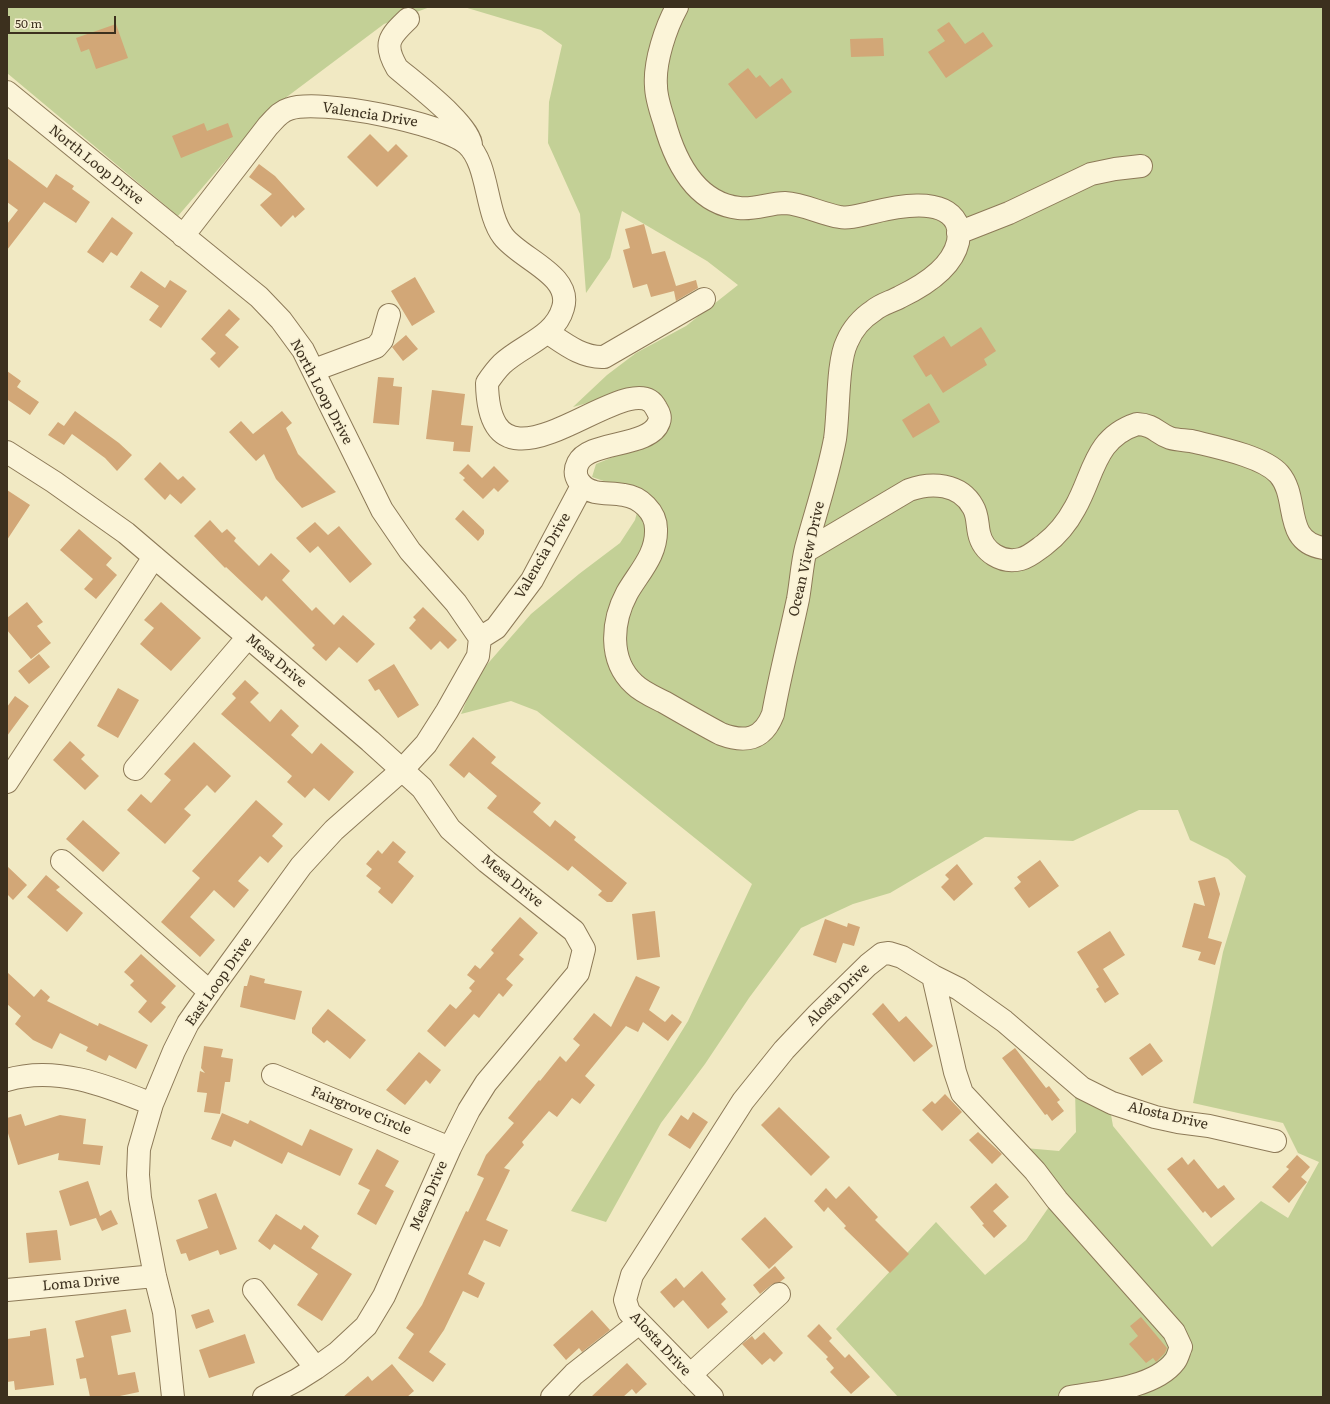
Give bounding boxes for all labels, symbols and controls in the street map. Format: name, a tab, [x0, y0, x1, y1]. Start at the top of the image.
scale bar	[10, 8, 118, 34]
text: 50 m	[15, 14, 42, 32]
street label: Valencia Drive	[321, 99, 419, 131]
street label: North Loop Drive	[45, 122, 147, 208]
street label: North Loop Drive	[286, 336, 356, 448]
street label: Ocean View Drive	[786, 500, 828, 618]
street label: Valencia Drive	[512, 510, 574, 602]
street label: Mesa Drive	[242, 631, 310, 691]
street label: Mesa Drive	[478, 851, 546, 911]
street label: East Loop Drive	[182, 934, 256, 1030]
street label: Alosta Drive	[803, 960, 873, 1030]
street label: Fairgrove Circle	[308, 1083, 414, 1139]
street label: Alosta Drive	[1126, 1099, 1210, 1133]
street label: Mesa Drive	[407, 1159, 451, 1233]
street label: Loma Drive	[42, 1271, 120, 1295]
street label: Alosta Drive	[626, 1308, 694, 1380]

